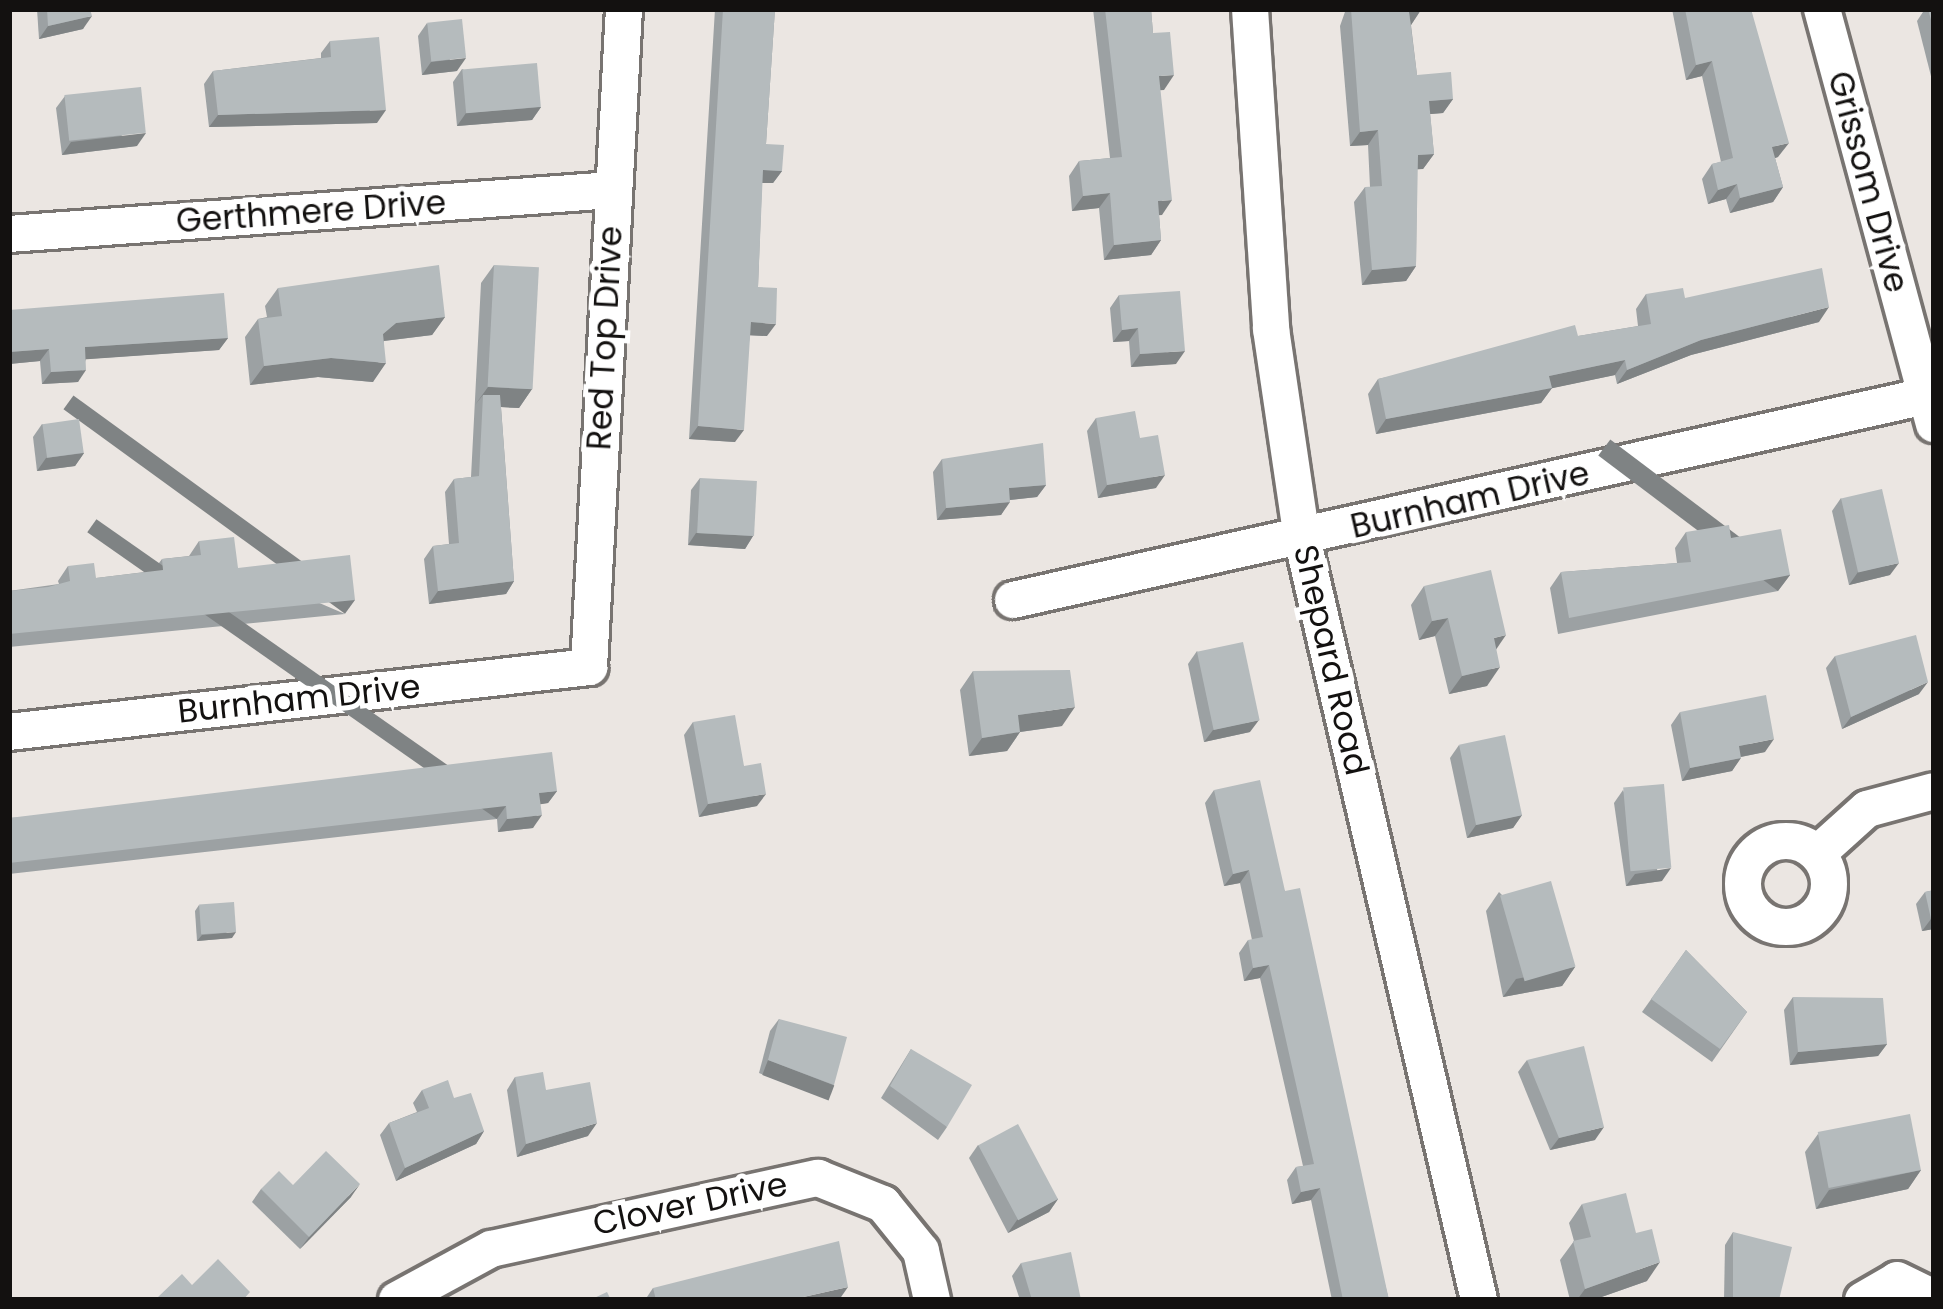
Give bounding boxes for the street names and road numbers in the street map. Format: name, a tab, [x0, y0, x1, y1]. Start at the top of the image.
street label: Grissom Drive	[1819, 67, 1917, 297]
street label: Gerthmere Drive	[175, 183, 447, 241]
street label: Red Top Drive	[579, 225, 631, 451]
street label: Burnham Drive	[1347, 453, 1593, 547]
street label: Shepard Road	[1285, 541, 1377, 779]
street label: Burnham Drive	[176, 667, 422, 731]
street label: Clover Drive	[589, 1164, 791, 1244]

